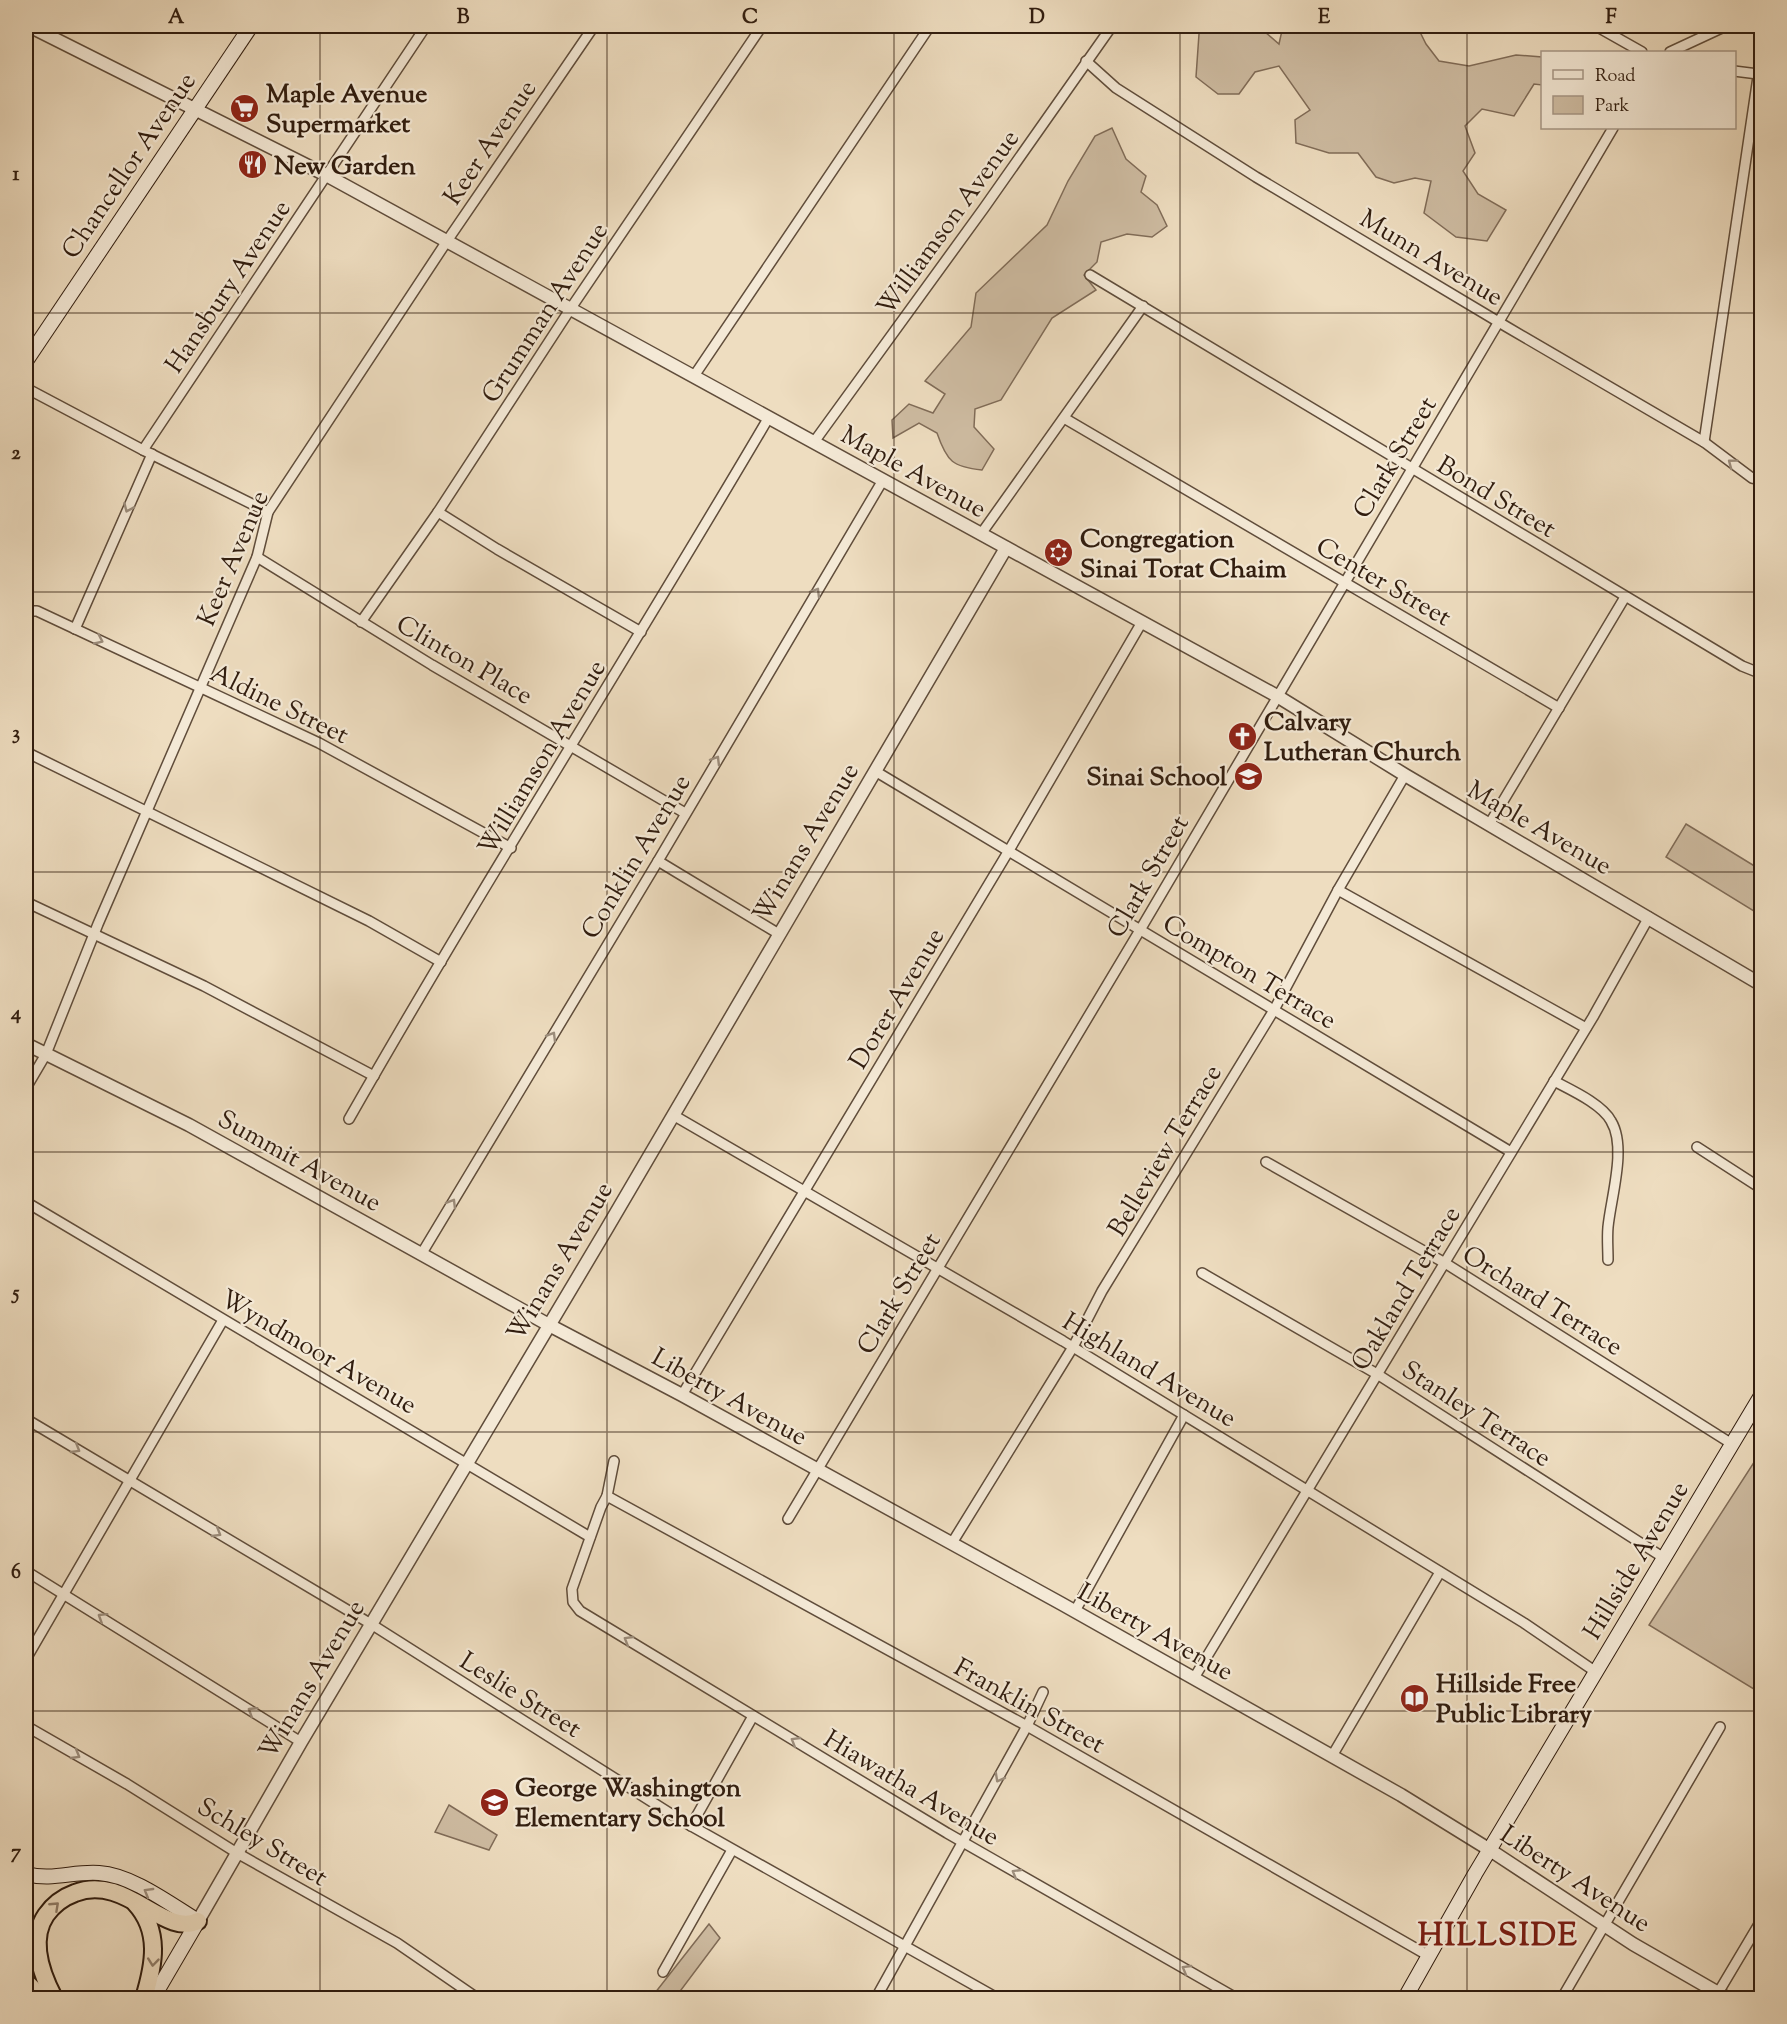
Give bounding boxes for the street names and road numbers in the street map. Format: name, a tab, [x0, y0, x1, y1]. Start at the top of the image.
street label: Chancellor Avenue	[54, 66, 206, 267]
street label: Keer Avenue	[435, 73, 547, 213]
street label: Williamson Avenue	[869, 123, 1029, 324]
street label: Hansbury Avenue	[157, 193, 301, 382]
street label: Munn Avenue	[1352, 202, 1510, 317]
street label: Grumman Avenue	[474, 216, 618, 411]
street label: Clark Street	[1345, 390, 1447, 526]
street label: Maple Avenue	[833, 418, 992, 529]
street label: Bond Street	[1429, 448, 1562, 548]
street label: Keer Avenue	[189, 485, 279, 633]
street label: Center Street	[1308, 529, 1457, 637]
street label: Clinton Place	[389, 607, 539, 715]
street label: Williamson Avenue	[470, 653, 616, 863]
street label: Aldine Street	[203, 656, 355, 755]
street label: Winans Avenue	[745, 757, 869, 930]
street label: Conklin Avenue	[573, 768, 701, 947]
street label: Maple Avenue	[1460, 773, 1618, 886]
street label: Clark Street	[1099, 809, 1199, 946]
street label: Compton Terrace	[1155, 907, 1343, 1040]
street label: Dorer Avenue	[841, 922, 955, 1077]
street label: Belleview Terrace	[1100, 1058, 1232, 1244]
street label: Summit Avenue	[210, 1102, 387, 1222]
street label: Winans Avenue	[499, 1176, 623, 1349]
street label: Oakland Terrace	[1343, 1200, 1471, 1379]
street label: Clark Street	[849, 1226, 951, 1362]
street label: Orchard Terrace	[1454, 1238, 1629, 1366]
street label: Wyndmoor Avenue	[212, 1282, 423, 1425]
street label: Highland Avenue	[1055, 1304, 1243, 1438]
street label: Liberty Avenue	[644, 1340, 813, 1456]
street label: Stanley Terrace	[1393, 1353, 1558, 1477]
street label: Hillside Avenue	[1575, 1475, 1699, 1647]
street label: Liberty Avenue	[1070, 1575, 1239, 1691]
street label: Winans Avenue	[251, 1594, 375, 1767]
street label: Leslie Street	[452, 1644, 588, 1748]
street label: Franklin Street	[946, 1650, 1111, 1764]
street label: Hiawatha Avenue	[816, 1722, 1006, 1856]
street label: Schley Street	[189, 1790, 334, 1897]
street label: Liberty Avenue	[1492, 1817, 1657, 1943]

